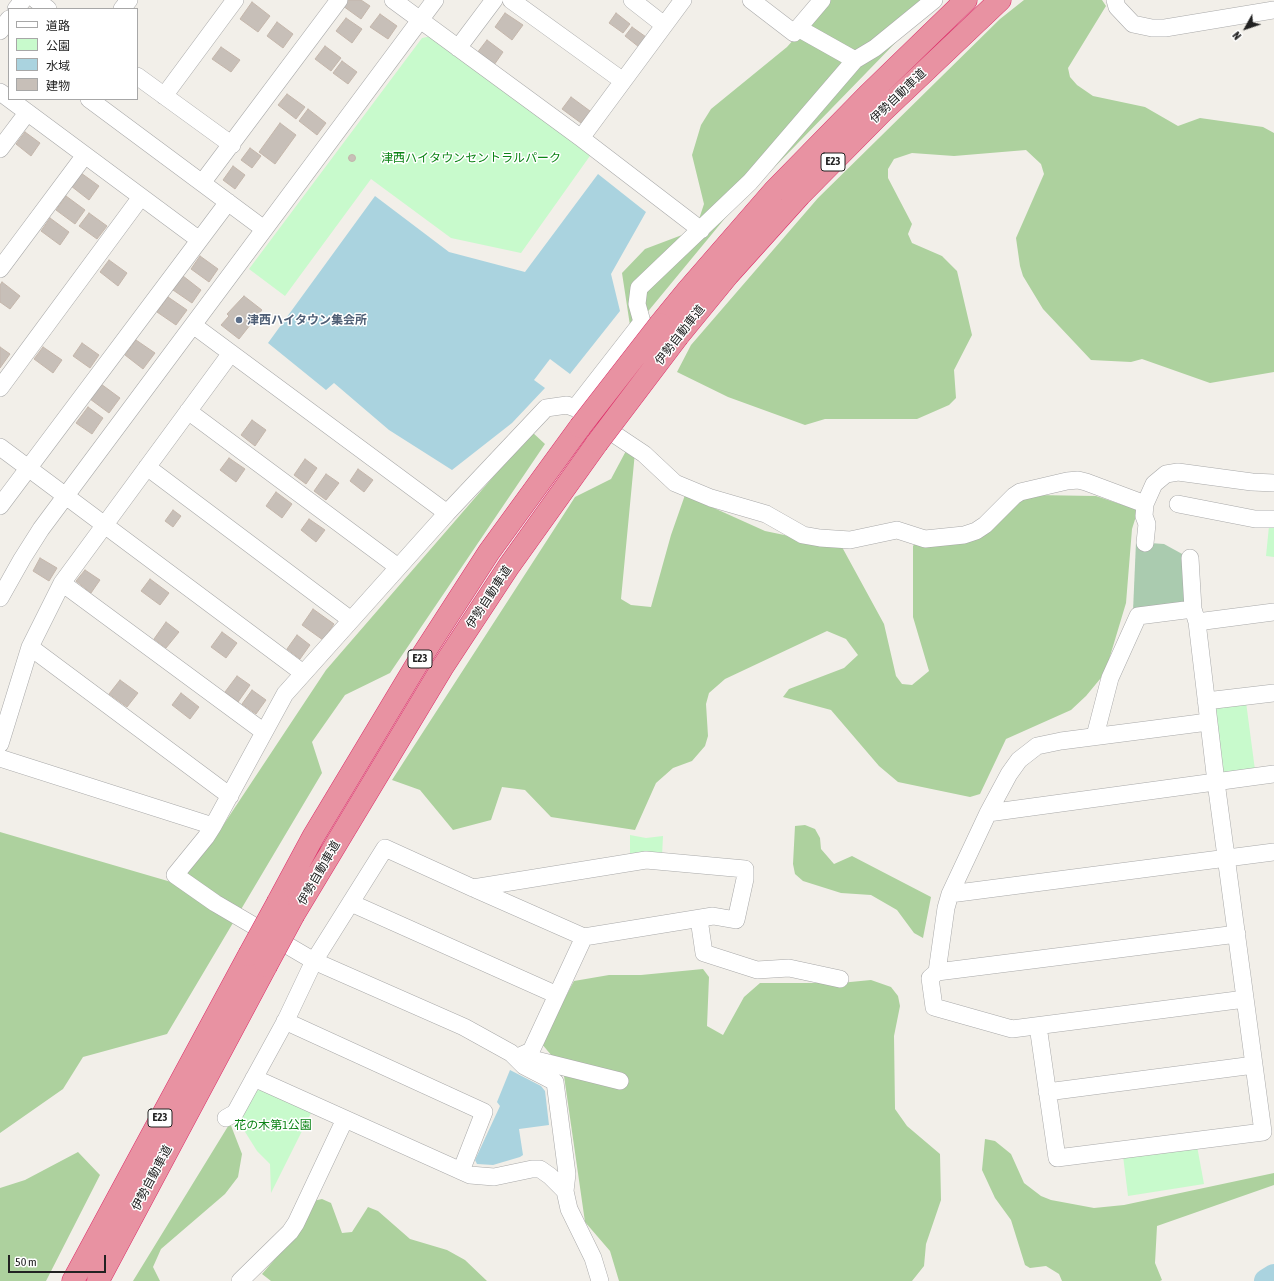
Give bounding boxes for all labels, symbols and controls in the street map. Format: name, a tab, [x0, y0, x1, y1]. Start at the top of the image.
legend	[8, 8, 138, 100]
north arrow	[1226, 8, 1266, 48]
text: 道路	[46, 19, 70, 33]
text: N	[1230, 29, 1243, 42]
text: 公園	[46, 39, 70, 53]
text: 水域	[46, 59, 70, 73]
street label: 伊勢自動車道	[867, 66, 929, 126]
text: 建物	[46, 79, 70, 93]
park label: 津西ハイタウンセントラルパーク	[381, 151, 561, 165]
road number: E23	[821, 153, 845, 171]
street label: 伊勢自動車道	[652, 302, 708, 368]
place label: 津西ハイタウン集会所	[247, 313, 367, 327]
marker: 津西ハイタウン集会所	[234, 315, 244, 325]
street label: 伊勢自動車道	[463, 563, 515, 631]
road number: E23	[408, 650, 432, 668]
street label: 伊勢自動車道	[295, 838, 343, 908]
road number: E23	[148, 1109, 172, 1127]
park label: 花の木第1公園	[234, 1118, 312, 1132]
street label: 伊勢自動車道	[129, 1143, 175, 1213]
scale bar	[10, 1247, 108, 1273]
text: 50 m	[15, 1255, 37, 1269]

